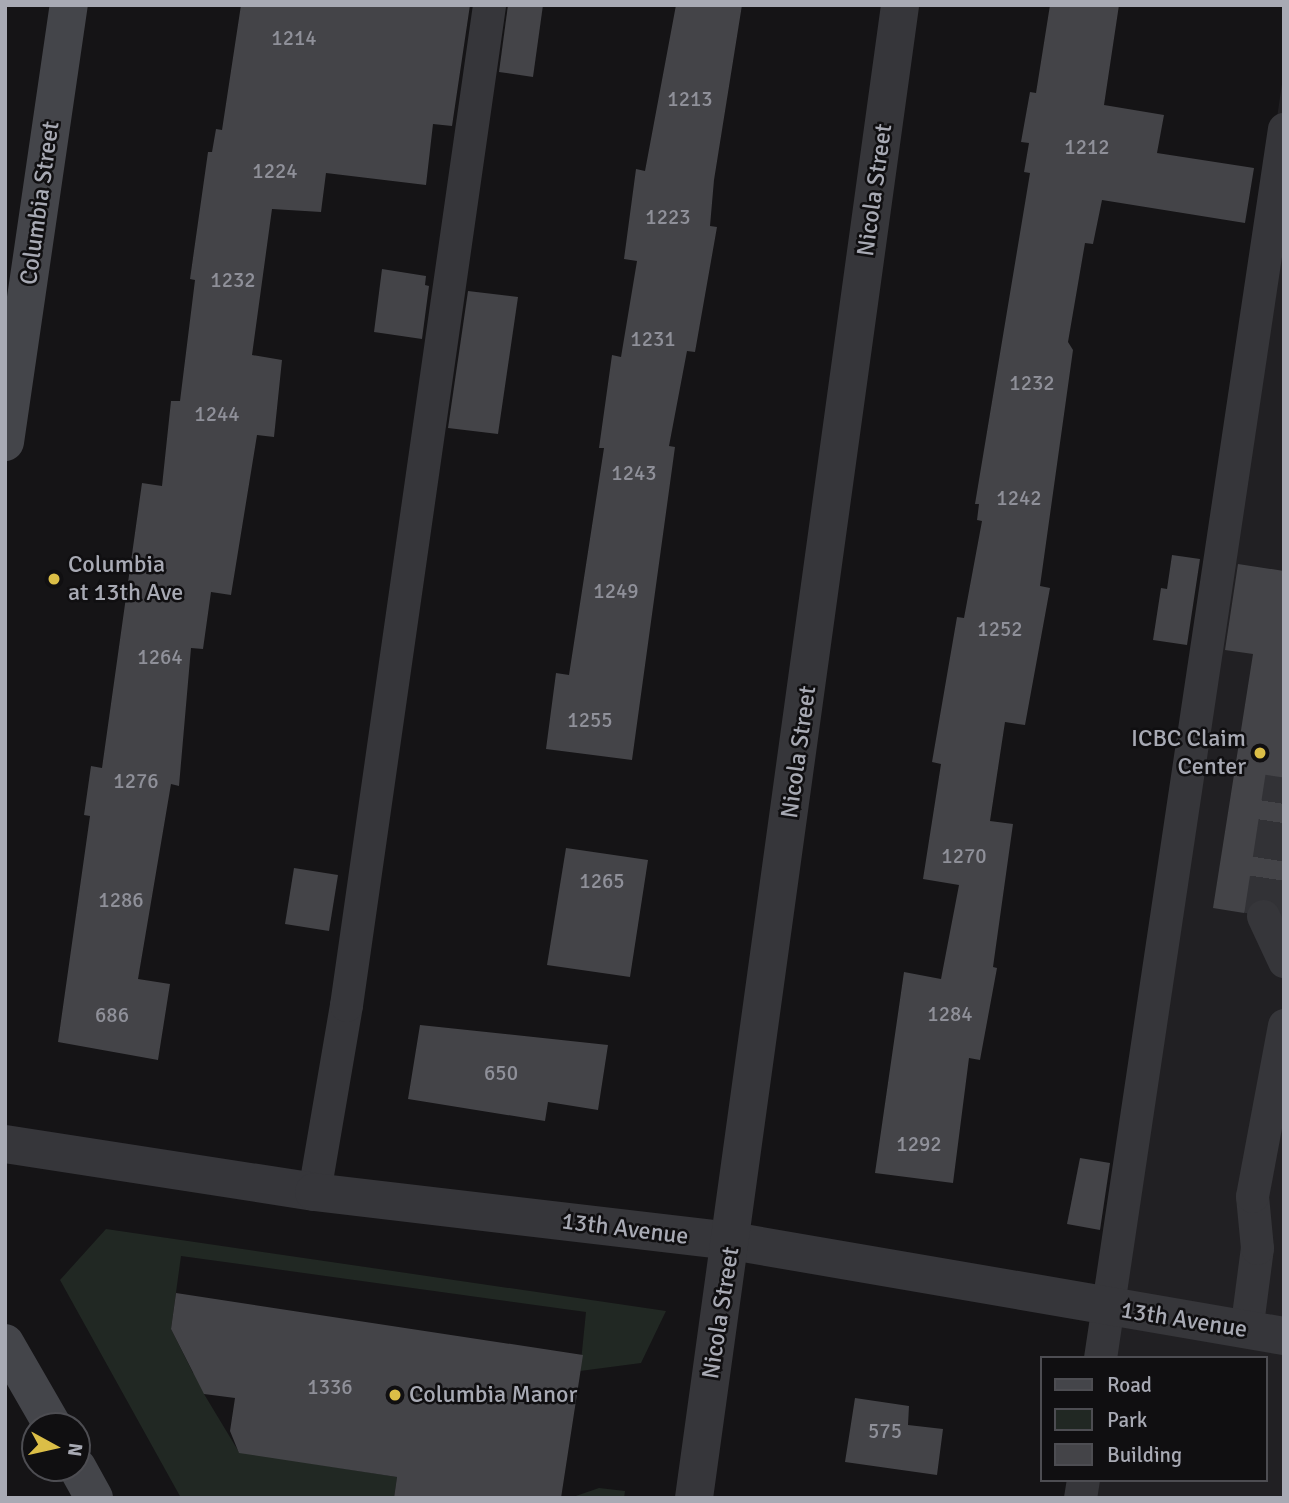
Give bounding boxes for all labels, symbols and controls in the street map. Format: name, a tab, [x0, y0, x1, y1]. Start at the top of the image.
house number: 1214	[271, 25, 317, 51]
house number: 1213	[667, 86, 713, 112]
street label: Columbia Street	[14, 119, 66, 287]
street label: Nicola Street	[851, 122, 899, 258]
house number: 1212	[1064, 134, 1110, 160]
house number: 1224	[252, 158, 298, 184]
house number: 1223	[645, 204, 691, 230]
house number: 1232	[210, 267, 256, 293]
house number: 1231	[630, 326, 676, 352]
house number: 1232	[1009, 370, 1055, 396]
house number: 1244	[194, 401, 240, 427]
house number: 1243	[611, 460, 657, 486]
house number: 1242	[996, 485, 1042, 511]
place label: Columbia at 13th Ave	[68, 551, 183, 607]
marker: Columbia at 13th Ave	[46, 571, 62, 587]
house number: 1249	[593, 578, 639, 604]
house number: 1252	[977, 616, 1023, 642]
house number: 1264	[137, 644, 183, 670]
street label: Nicola Street	[775, 684, 823, 820]
house number: 1255	[567, 707, 613, 733]
place label: ICBC Claim Center	[1131, 725, 1246, 781]
marker: ICBC Claim Center	[1252, 745, 1268, 761]
house number: 1276	[113, 768, 159, 794]
house number: 1270	[941, 843, 987, 869]
house number: 1265	[579, 868, 625, 894]
house number: 1286	[98, 887, 144, 913]
house number: 1284	[927, 1001, 973, 1027]
house number: 686	[95, 1002, 129, 1028]
house number: 650	[484, 1060, 518, 1086]
house number: 1292	[896, 1131, 942, 1157]
street label: 13th Avenue	[560, 1207, 690, 1251]
street label: Nicola Street	[696, 1245, 746, 1381]
street label: 13th Avenue	[1119, 1296, 1249, 1344]
legend	[1040, 1356, 1268, 1482]
text: Road	[1107, 1372, 1152, 1398]
house number: 1336	[307, 1374, 353, 1400]
place label: Columbia Manor	[409, 1381, 577, 1409]
marker: Columbia Manor	[387, 1387, 403, 1403]
text: Park	[1107, 1407, 1147, 1433]
north arrow	[21, 1412, 91, 1482]
house number: 575	[868, 1418, 902, 1444]
text: N	[62, 1441, 88, 1458]
text: Building	[1107, 1442, 1182, 1468]

